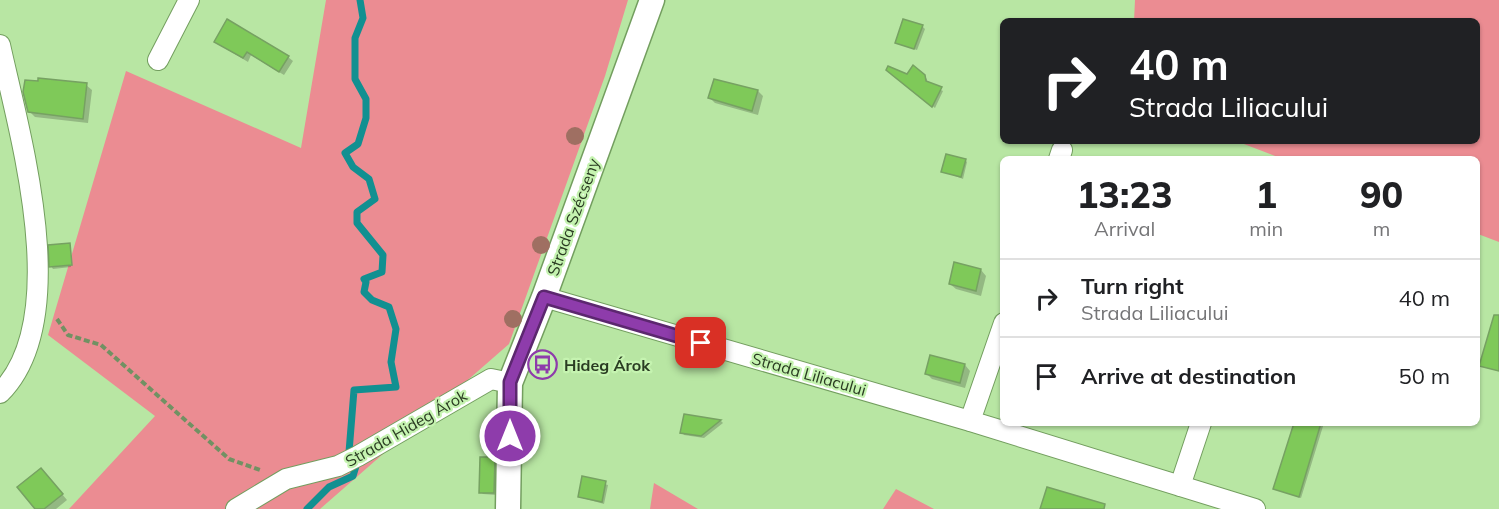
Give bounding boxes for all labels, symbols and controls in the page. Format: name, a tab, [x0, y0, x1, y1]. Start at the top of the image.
text: 40 m	[1129, 38, 1229, 91]
icon: right	[1030, 42, 1108, 120]
text: Strada Liliacului	[1129, 90, 1328, 124]
street label: Strada Szécseny	[542, 155, 604, 278]
text: 13:23	[1077, 172, 1173, 217]
text: 1	[1255, 172, 1277, 217]
text: 90	[1360, 172, 1403, 217]
text: Arrival	[1094, 216, 1155, 241]
text: min	[1249, 216, 1283, 241]
text: m	[1373, 216, 1390, 241]
text: Turn right	[1081, 272, 1184, 300]
icon: right	[1030, 282, 1063, 315]
text: 40 m	[1399, 284, 1450, 312]
text: Strada Liliacului	[1081, 300, 1228, 325]
pin	[675, 317, 726, 368]
icon: arrive	[684, 326, 717, 359]
street label: Strada Liliacului	[750, 348, 868, 400]
bus stop icon: Hideg Árok	[527, 349, 559, 381]
place label: Hideg Árok	[564, 355, 651, 375]
icon: arrive	[1030, 360, 1063, 393]
text: Arrive at destination	[1081, 362, 1296, 390]
text: 50 m	[1399, 362, 1450, 390]
street label: Strada Hideg Árok	[342, 385, 471, 471]
position arrow	[478, 404, 542, 468]

